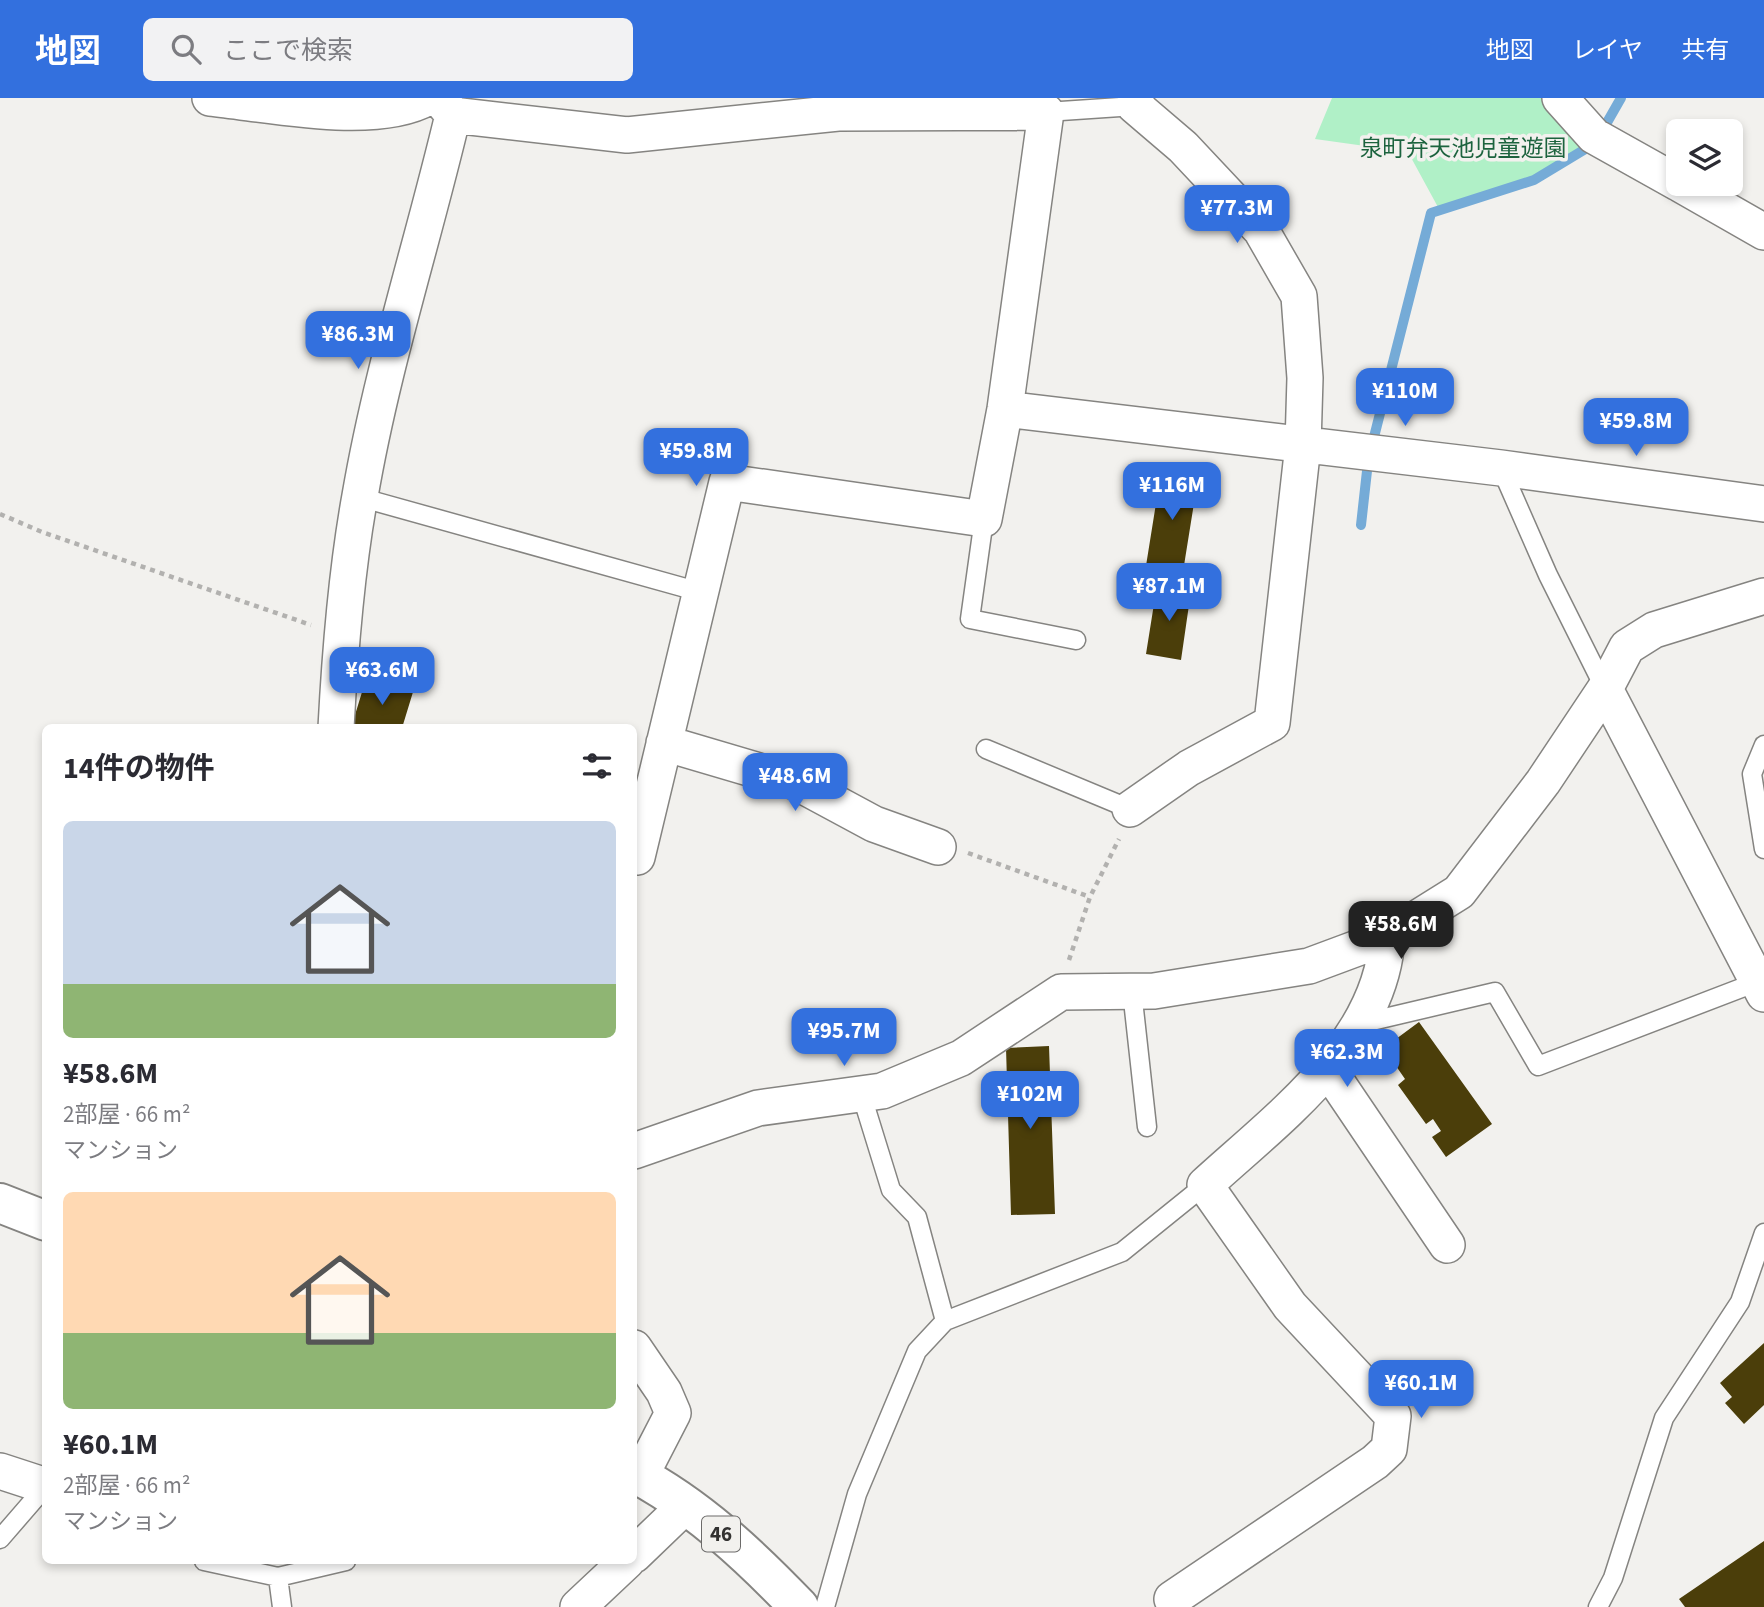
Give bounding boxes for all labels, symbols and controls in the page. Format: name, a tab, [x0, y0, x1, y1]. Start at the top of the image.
search box	[143, 18, 633, 81]
text: 地図	[35, 28, 101, 75]
icon: search	[167, 30, 205, 68]
text: ここで検索	[223, 32, 353, 69]
text: 地図	[1486, 33, 1534, 68]
text: レイヤ	[1572, 33, 1643, 68]
text: 共有	[1681, 33, 1729, 68]
map controls	[1666, 119, 1743, 196]
button: layers	[1666, 119, 1743, 196]
park label: 泉町弁天池児童遊園	[1360, 132, 1567, 165]
pin: ¥77.3M	[1180, 186, 1294, 245]
text: ¥77.3M	[1200, 191, 1274, 224]
pin: ¥86.3M	[301, 312, 415, 371]
text: ¥86.3M	[321, 317, 395, 350]
pin: ¥110M	[1356, 368, 1454, 428]
text: ¥110M	[1372, 374, 1438, 407]
pin: ¥59.8M	[1579, 398, 1693, 458]
text: ¥59.8M	[1599, 404, 1673, 437]
pin: ¥59.8M	[639, 428, 753, 488]
text: ¥59.8M	[659, 434, 733, 467]
pin: ¥116M	[1123, 462, 1221, 522]
text: ¥116M	[1139, 468, 1205, 501]
pin: ¥87.1M	[1112, 564, 1226, 623]
text: ¥87.1M	[1132, 569, 1206, 602]
pin: ¥63.6M	[325, 648, 439, 707]
text: ¥63.6M	[345, 653, 419, 686]
text: 14件の物件	[63, 747, 215, 790]
icon: filters	[578, 747, 616, 785]
pin: ¥48.6M	[738, 754, 852, 813]
text: ¥48.6M	[758, 759, 832, 792]
icon: home	[277, 866, 403, 992]
pin: ¥58.6M	[1344, 902, 1458, 961]
text: ¥58.6M	[1364, 907, 1438, 940]
pin: ¥95.7M	[787, 1009, 901, 1068]
text: ¥95.7M	[807, 1014, 881, 1047]
pin: ¥62.3M	[1290, 1030, 1404, 1089]
text: ¥62.3M	[1310, 1035, 1384, 1068]
text: ¥58.6M	[63, 1052, 158, 1095]
pin: ¥102M	[981, 1072, 1079, 1131]
text: ¥102M	[997, 1077, 1063, 1110]
text: 2部屋 · 66 m²	[63, 1098, 190, 1131]
text: マンション	[63, 1134, 178, 1167]
icon: home	[277, 1237, 403, 1363]
pin: ¥60.1M	[1364, 1360, 1478, 1420]
text: ¥60.1M	[1384, 1366, 1458, 1399]
text: ¥60.1M	[63, 1423, 158, 1466]
text: 2部屋 · 66 m²	[63, 1469, 190, 1502]
text: マンション	[63, 1505, 178, 1538]
road number: 46	[702, 1516, 740, 1552]

